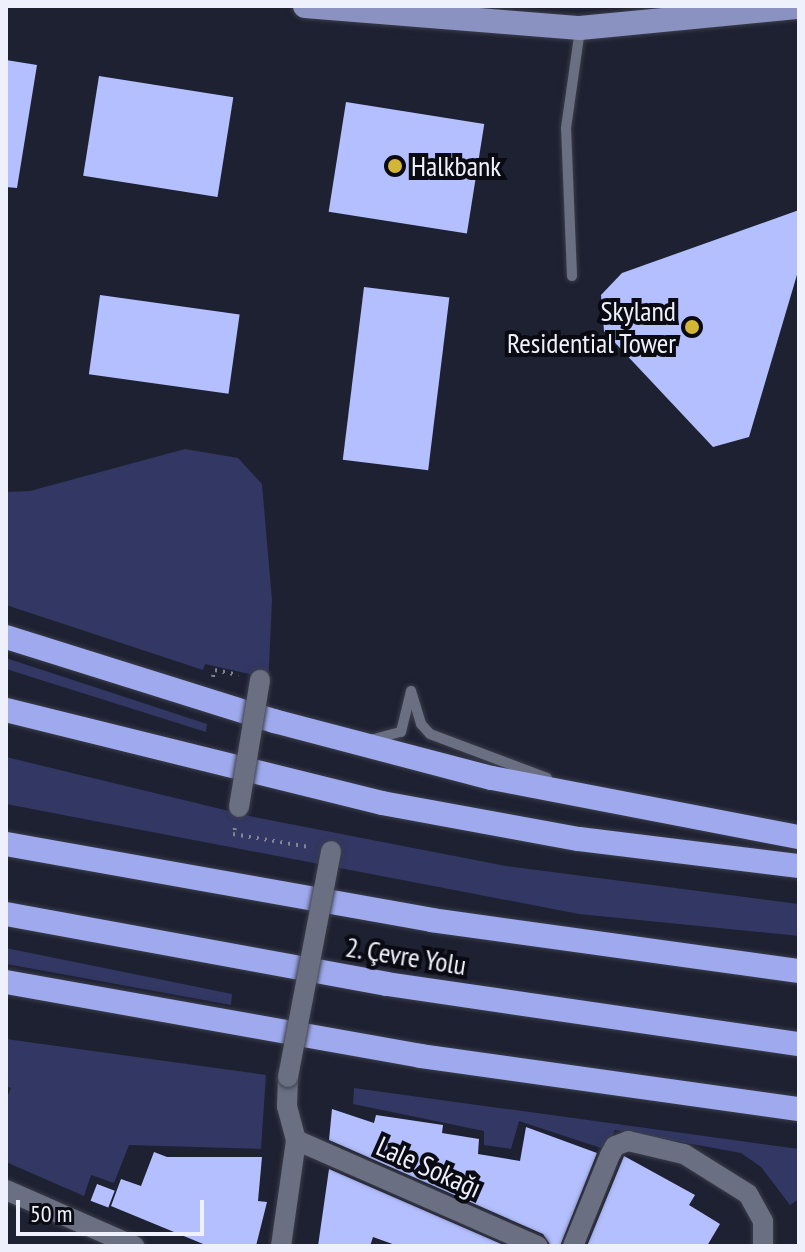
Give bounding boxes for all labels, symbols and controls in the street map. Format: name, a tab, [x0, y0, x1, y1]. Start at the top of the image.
place label: Halkbank	[411, 149, 501, 183]
marker: Halkbank	[386, 157, 404, 175]
place label: Skyland Residential Tower	[506, 294, 676, 360]
marker: Skyland Residential Tower	[683, 318, 701, 336]
street label: 2. Çevre Yolu	[342, 930, 470, 982]
street label: Lale Sokağı	[372, 1129, 486, 1205]
scale bar	[20, 1184, 208, 1234]
text: 50 m	[30, 1198, 72, 1229]

